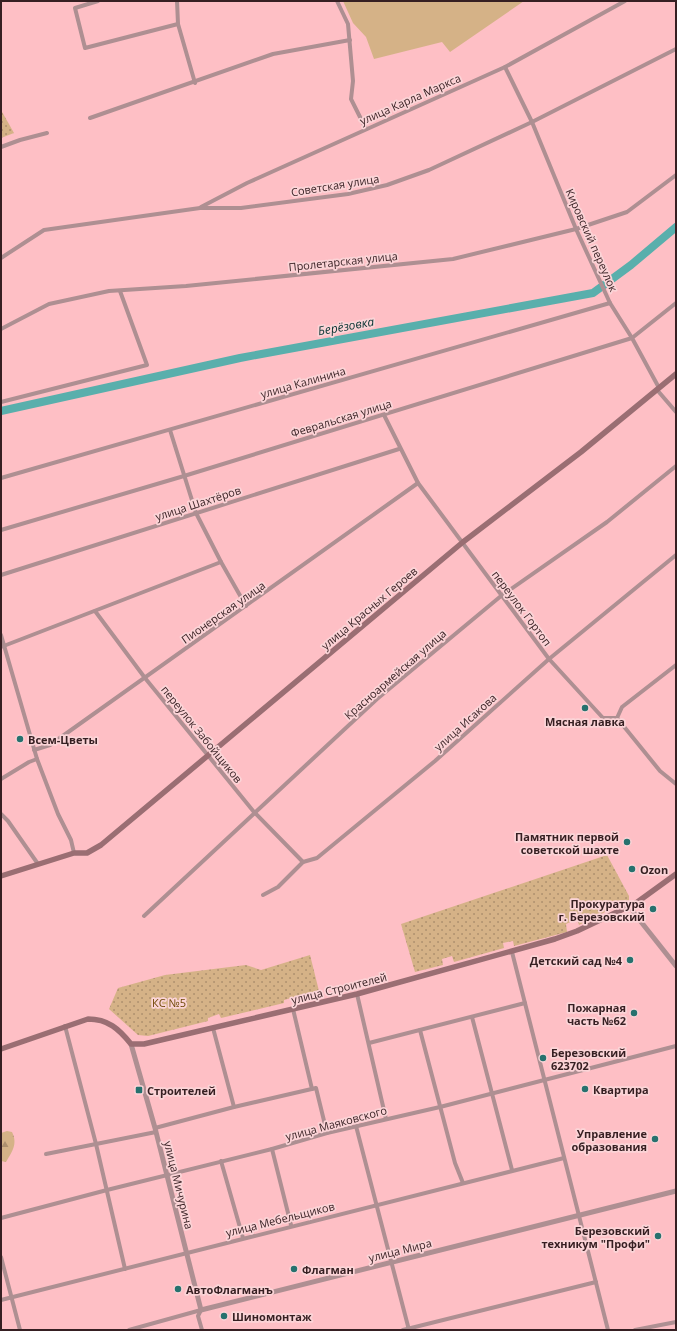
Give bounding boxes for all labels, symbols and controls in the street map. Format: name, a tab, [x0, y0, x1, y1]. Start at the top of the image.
street label: улица Карла Маркса	[357, 70, 463, 128]
street label: Советская улица	[290, 171, 380, 199]
street label: Кировский переулок	[563, 186, 622, 294]
street label: Пролетарская улица	[288, 248, 398, 274]
water label: Берёзовка	[317, 313, 376, 339]
street label: улица Калинина	[259, 363, 347, 401]
street label: Февральская улица	[289, 396, 393, 440]
street label: улица Шахтёров	[153, 482, 243, 524]
street label: улица Красных Героев	[318, 563, 420, 653]
street label: переулок Гортоп	[489, 567, 555, 649]
street label: Пионерская улица	[178, 577, 268, 647]
street label: Красноармейская улица	[341, 626, 449, 722]
street label: переулок Забойщиков	[158, 682, 246, 786]
street label: улица Исакова	[431, 690, 499, 754]
marker: Мясная лавка	[580, 703, 590, 713]
place label: Мясная лавка	[545, 714, 625, 729]
place label: Всем-Цветы	[28, 732, 98, 747]
marker: Всем-Цветы	[15, 734, 25, 744]
place label: Памятник первой советской шахте	[515, 829, 619, 857]
marker: Памятник первой советской шахте	[622, 837, 632, 847]
place label: Ozon	[640, 862, 668, 877]
marker: Ozon	[627, 864, 637, 874]
place label: Прокуратура г. Березовский	[559, 896, 645, 924]
marker: Прокуратура г. Березовский	[648, 904, 658, 914]
place label: Детский сад №4	[530, 953, 623, 968]
marker: Детский сад №4	[625, 955, 635, 965]
street label: улица Строителей	[290, 969, 388, 1007]
park label: КС №5	[152, 995, 186, 1010]
place label: Пожарная часть №62	[567, 1000, 626, 1028]
marker: Пожарная часть №62	[629, 1008, 639, 1018]
place label: Березовский 623702	[551, 1045, 626, 1073]
marker: Березовский 623702	[538, 1053, 548, 1063]
place label: Квартира	[593, 1082, 649, 1097]
place label: Строителей	[147, 1083, 216, 1098]
marker: Квартира	[580, 1084, 590, 1094]
marker: Строителей	[134, 1085, 144, 1095]
street label: улица Маяковского	[284, 1102, 389, 1144]
place label: Управление образования	[572, 1126, 647, 1154]
marker: Управление образования	[650, 1134, 660, 1144]
street label: улица Мичурина	[161, 1139, 197, 1231]
street label: улица Мебельщиков	[224, 1198, 336, 1240]
place label: Березовский техникум "Профи"	[541, 1223, 650, 1251]
marker: Березовский техникум "Профи"	[653, 1231, 663, 1241]
street label: улица Мира	[367, 1235, 433, 1265]
place label: Флагман	[302, 1262, 354, 1277]
marker: Флагман	[289, 1264, 299, 1274]
place label: АвтоФлагманъ	[186, 1282, 273, 1297]
marker: АвтоФлагманъ	[173, 1284, 183, 1294]
place label: Шиномонтаж	[232, 1309, 312, 1324]
marker: Шиномонтаж	[219, 1311, 229, 1321]

